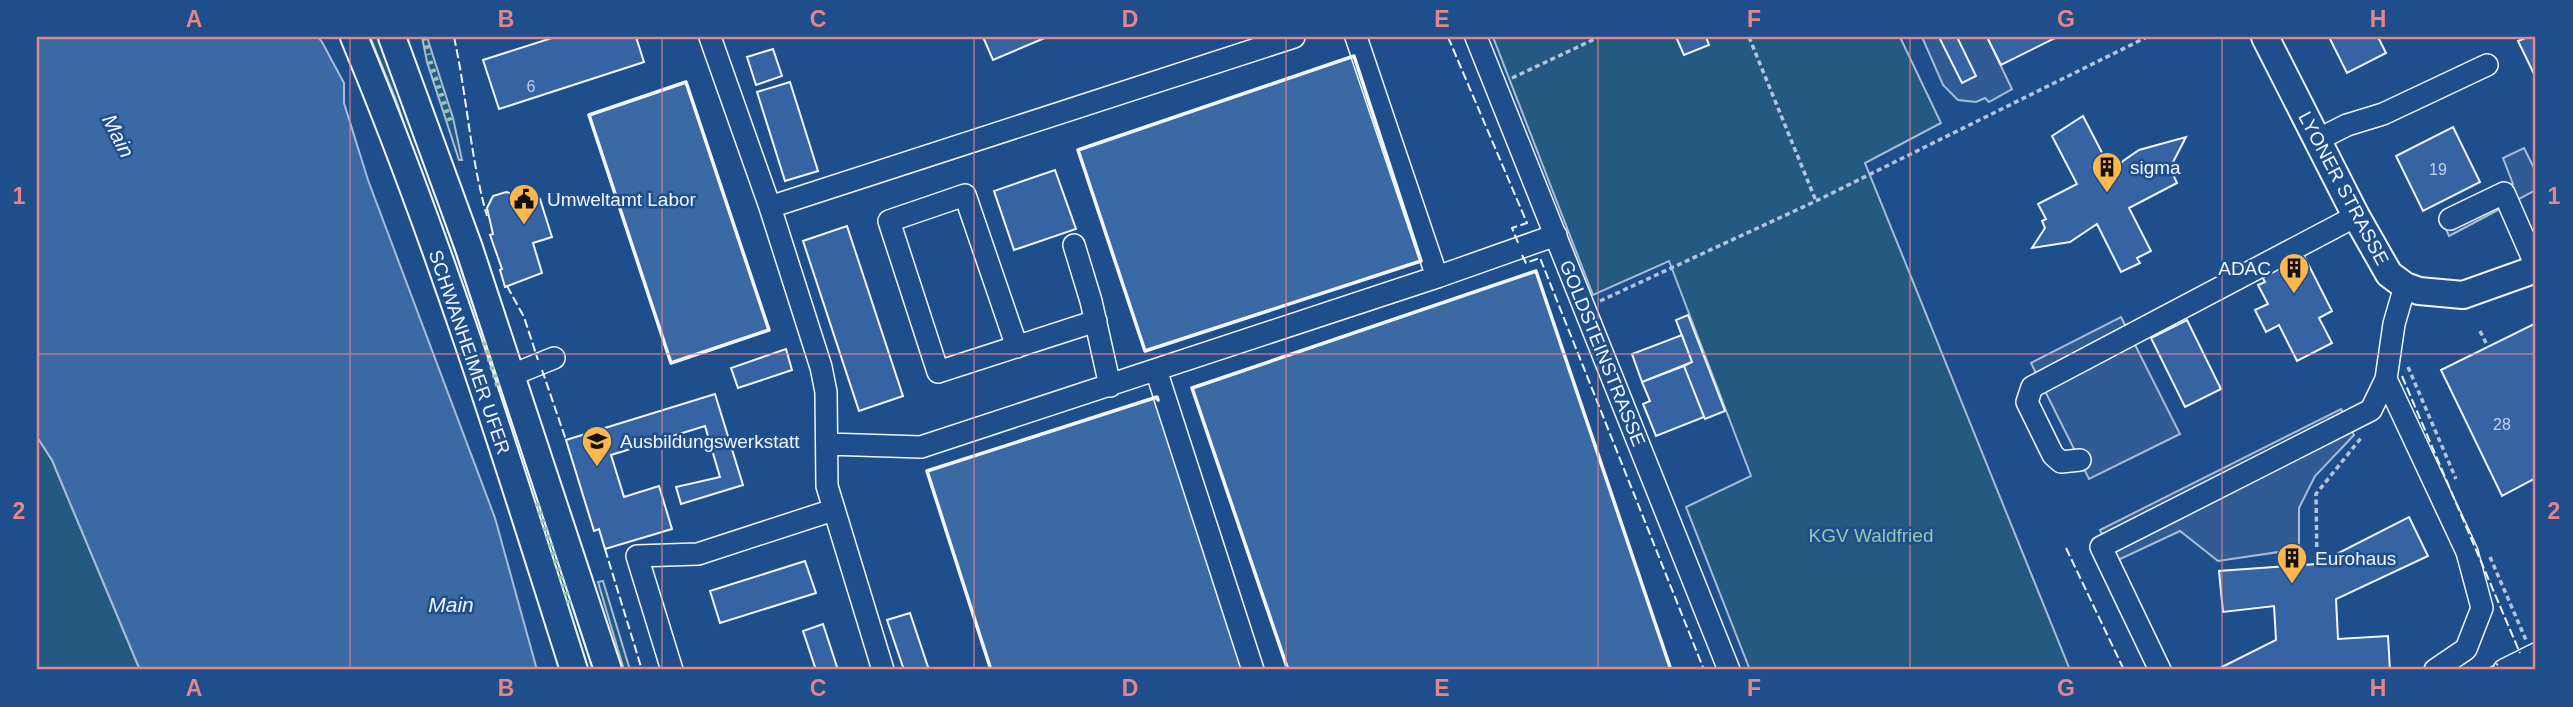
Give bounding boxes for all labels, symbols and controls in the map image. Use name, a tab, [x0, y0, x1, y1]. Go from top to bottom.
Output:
text: A	[186, 6, 202, 32]
text: B	[498, 6, 514, 32]
text: C	[810, 6, 826, 32]
text: D	[1122, 6, 1138, 32]
text: E	[1434, 6, 1450, 32]
text: F	[1747, 6, 1761, 32]
text: G	[2057, 6, 2075, 32]
text: H	[2370, 6, 2386, 32]
house number: 6	[527, 78, 536, 95]
street label: LYONER STRASSE	[2294, 108, 2393, 269]
water label: Main	[98, 110, 139, 161]
building icon: sigma	[2090, 150, 2124, 194]
place label: sigma	[2130, 157, 2181, 178]
house number: 19	[2429, 161, 2447, 178]
public building icon: Umweltamt Labor	[507, 182, 541, 226]
text: 1	[13, 183, 26, 209]
text: 1	[2548, 183, 2561, 209]
place label: Umweltamt Labor	[547, 189, 697, 210]
street label: SCHWANHEIMER UFER	[425, 247, 514, 457]
building icon: ADAC	[2277, 251, 2311, 295]
street label: GOLDSTEINSTRASSE	[1556, 257, 1649, 449]
place label: ADAC	[2218, 258, 2271, 279]
house number: 28	[2493, 416, 2511, 433]
school or university icon: Ausbildungswerkstatt	[580, 424, 614, 468]
place label: Ausbildungswerkstatt	[620, 431, 800, 452]
text: 2	[13, 498, 25, 524]
text: 2	[2548, 498, 2560, 524]
park label: KGV Waldfried	[1809, 525, 1933, 546]
building icon: Eurohaus	[2275, 541, 2309, 585]
place label: Eurohaus	[2315, 548, 2396, 569]
water label: Main	[428, 593, 474, 616]
text: A	[186, 675, 202, 701]
text: B	[498, 675, 514, 701]
text: C	[810, 675, 826, 701]
text: D	[1122, 675, 1138, 701]
text: E	[1434, 675, 1450, 701]
text: F	[1747, 675, 1761, 701]
text: G	[2057, 675, 2075, 701]
text: H	[2370, 675, 2386, 701]

